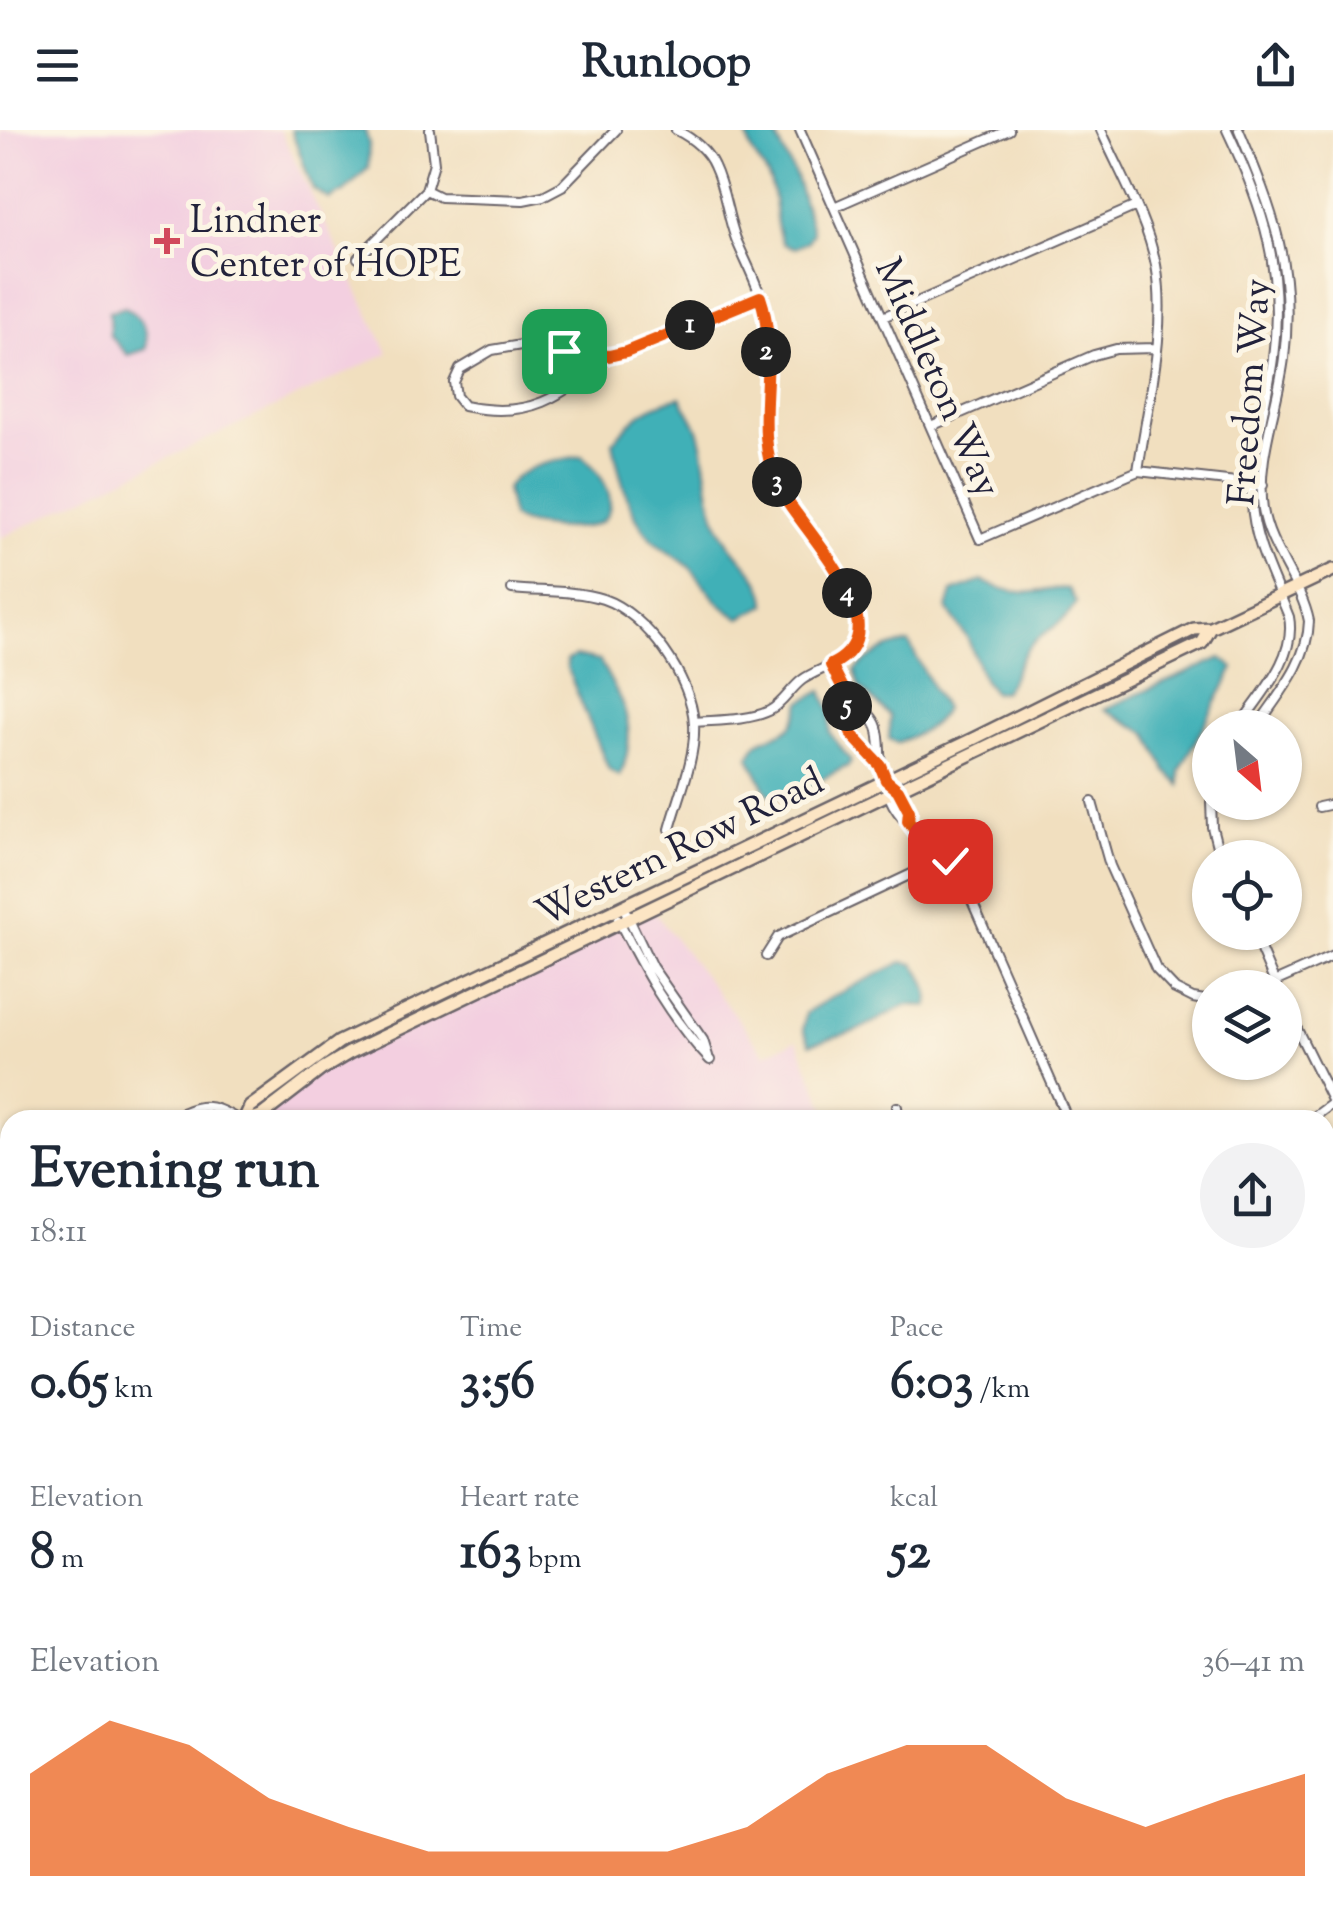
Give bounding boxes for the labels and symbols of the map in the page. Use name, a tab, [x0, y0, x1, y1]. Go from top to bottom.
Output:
place label: Lindner Center of HOPE	[190, 196, 461, 294]
marker: Lindner Center of HOPE	[154, 228, 180, 254]
street label: Middleton Way	[859, 251, 1012, 507]
street label: Freedom Way	[1217, 277, 1287, 508]
pin: 1	[665, 300, 715, 350]
pin	[522, 309, 607, 394]
pin: 2	[741, 327, 791, 377]
pin: 3	[752, 457, 802, 507]
pin: 4	[822, 568, 872, 618]
pin: 5	[822, 681, 872, 731]
north arrow	[1192, 710, 1302, 820]
street label: Western Row Road	[528, 756, 834, 943]
pin	[908, 819, 993, 904]

